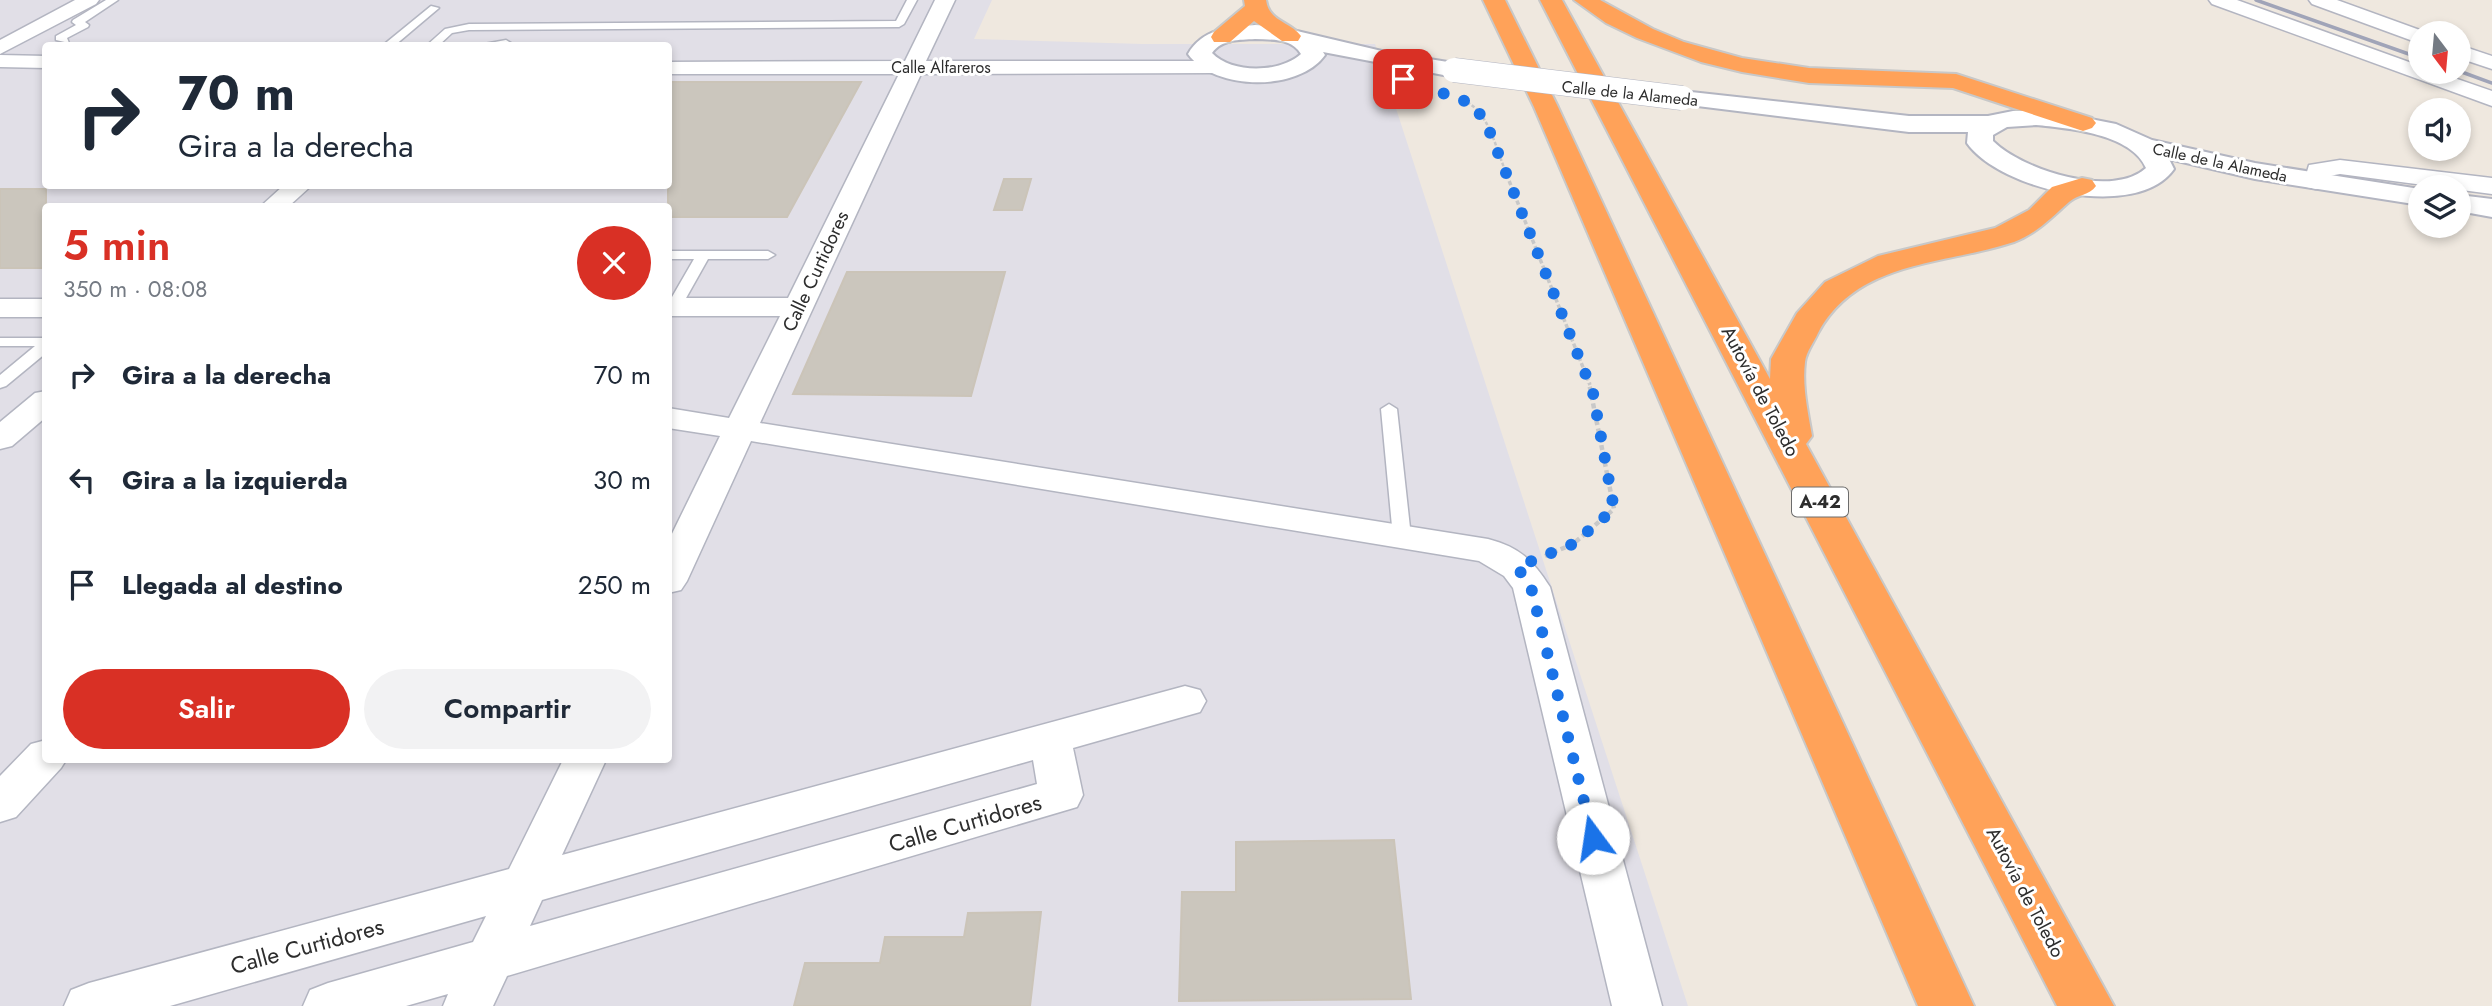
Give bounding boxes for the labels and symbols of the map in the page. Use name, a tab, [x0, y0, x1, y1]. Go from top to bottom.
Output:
north arrow	[2408, 21, 2471, 84]
pin	[1373, 49, 1433, 109]
street label: Calle Alfareros	[891, 56, 991, 79]
street label: Calle de la Alameda	[1561, 75, 1699, 112]
street label: Calle de la Alameda	[2151, 137, 2289, 188]
street label: Calle Curtidores	[776, 206, 855, 336]
street label: Autovía de Toledo	[1715, 321, 1806, 461]
road number: A-42	[1792, 488, 1848, 516]
street label: Calle Curtidores	[885, 785, 1045, 861]
position arrow	[1556, 801, 1630, 875]
street label: Autovía de Toledo	[1980, 822, 2071, 962]
street label: Calle Curtidores	[226, 909, 388, 983]

